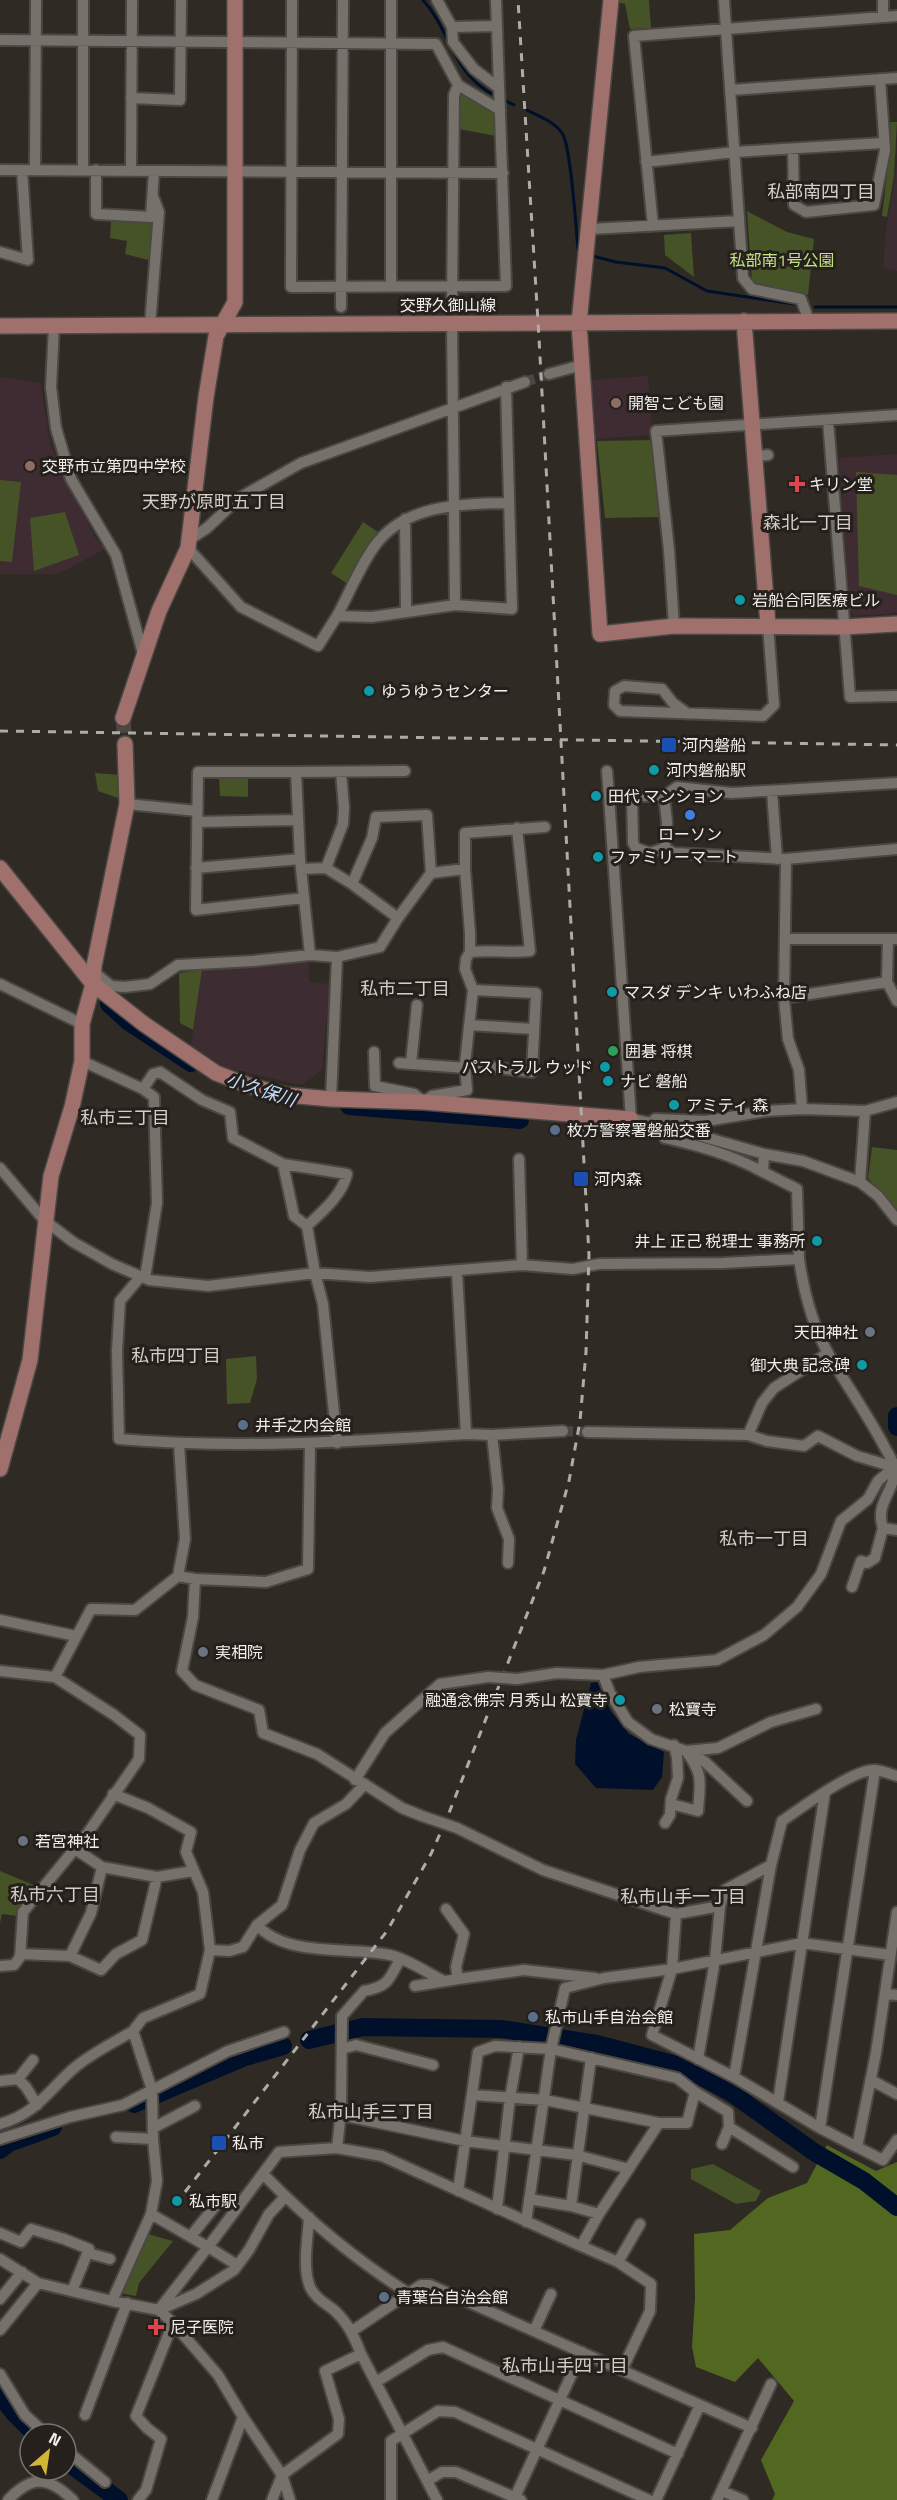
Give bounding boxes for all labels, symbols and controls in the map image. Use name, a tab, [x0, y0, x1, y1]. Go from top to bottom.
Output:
district label: 私部南四丁目	[767, 178, 875, 205]
park label: 私部南1号公園	[730, 248, 834, 272]
street label: 交野久御山線	[400, 293, 496, 317]
place label: 開智こども園	[628, 391, 724, 415]
marker: 開智こども園	[609, 396, 623, 410]
place label: 交野市立第四中学校	[42, 454, 186, 478]
marker: 交野市立第四中学校	[23, 459, 37, 473]
place label: キリン堂	[809, 472, 873, 496]
marker: キリン堂	[790, 477, 804, 491]
district label: 天野が原町五丁目	[142, 488, 286, 515]
district label: 森北一丁目	[763, 509, 853, 536]
place label: 岩船合同医療ビル	[752, 588, 880, 612]
marker: 岩船合同医療ビル	[733, 593, 747, 607]
place label: ゆうゆうセンター	[381, 679, 509, 703]
marker: ゆうゆうセンター	[362, 684, 376, 698]
place label: 河内磐船	[682, 733, 746, 757]
marker: 河内磐船	[660, 736, 678, 754]
place label: 河内磐船駅	[666, 758, 746, 782]
marker: 河内磐船駅	[647, 763, 661, 777]
place label: 田代 マンション	[608, 784, 724, 808]
marker: 田代 マンション	[589, 789, 603, 803]
marker: ローソン	[683, 808, 697, 822]
place label: ローソン	[658, 822, 722, 846]
place label: ファミリーマート	[610, 845, 738, 869]
marker: ファミリーマート	[591, 850, 605, 864]
district label: 私市二丁目	[360, 975, 450, 1002]
place label: マスダ デンキ いわふね店	[624, 980, 807, 1004]
marker: マスダ デンキ いわふね店	[605, 985, 619, 999]
place label: 囲碁 将棋	[625, 1039, 693, 1063]
marker: 囲碁 将棋	[606, 1044, 620, 1058]
place label: パストラル ウッド	[461, 1055, 593, 1079]
marker: パストラル ウッド	[598, 1060, 612, 1074]
water label: 小久保川	[223, 1066, 301, 1114]
place label: ナビ 磐船	[620, 1069, 688, 1093]
marker: ナビ 磐船	[601, 1074, 615, 1088]
place label: アミティ 森	[686, 1093, 768, 1117]
marker: アミティ 森	[667, 1098, 681, 1112]
district label: 私市三丁目	[80, 1104, 170, 1131]
place label: 枚方警察署磐船交番	[567, 1118, 711, 1142]
marker: 枚方警察署磐船交番	[548, 1123, 562, 1137]
place label: 河内森	[594, 1167, 642, 1191]
marker: 河内森	[572, 1170, 590, 1188]
place label: 井上 正己 税理士 事務所	[634, 1229, 805, 1253]
marker: 井上 正己 税理士 事務所	[810, 1234, 824, 1248]
place label: 天田神社	[794, 1320, 858, 1344]
marker: 天田神社	[863, 1325, 877, 1339]
district label: 私市四丁目	[131, 1342, 221, 1369]
place label: 御大典 記念碑	[750, 1353, 850, 1377]
marker: 御大典 記念碑	[855, 1358, 869, 1372]
place label: 井手之内会館	[255, 1413, 351, 1437]
marker: 井手之内会館	[236, 1418, 250, 1432]
district label: 私市一丁目	[719, 1525, 809, 1552]
place label: 実相院	[215, 1640, 263, 1664]
marker: 実相院	[196, 1645, 210, 1659]
place label: 融通念佛宗 月秀山 松寶寺	[425, 1688, 608, 1712]
marker: 融通念佛宗 月秀山 松寶寺	[613, 1693, 627, 1707]
place label: 松寶寺	[669, 1697, 717, 1721]
marker: 松寶寺	[650, 1702, 664, 1716]
place label: 若宮神社	[35, 1829, 99, 1853]
marker: 若宮神社	[16, 1834, 30, 1848]
district label: 私市六丁目	[10, 1881, 100, 1908]
district label: 私市山手一丁目	[620, 1883, 746, 1910]
place label: 私市山手自治会館	[545, 2005, 673, 2029]
marker: 私市山手自治会館	[526, 2010, 540, 2024]
district label: 私市山手三丁目	[308, 2098, 434, 2125]
place label: 私市	[232, 2131, 264, 2155]
marker: 私市	[210, 2134, 228, 2152]
place label: 私市駅	[189, 2189, 237, 2213]
marker: 私市駅	[170, 2194, 184, 2208]
place label: 青葉台自治会館	[396, 2285, 508, 2309]
marker: 青葉台自治会館	[377, 2290, 391, 2304]
place label: 尼子医院	[170, 2315, 234, 2339]
marker: 尼子医院	[147, 2318, 165, 2336]
district label: 私市山手四丁目	[502, 2352, 628, 2379]
north arrow	[18, 2422, 78, 2482]
text: N	[45, 2426, 66, 2452]

